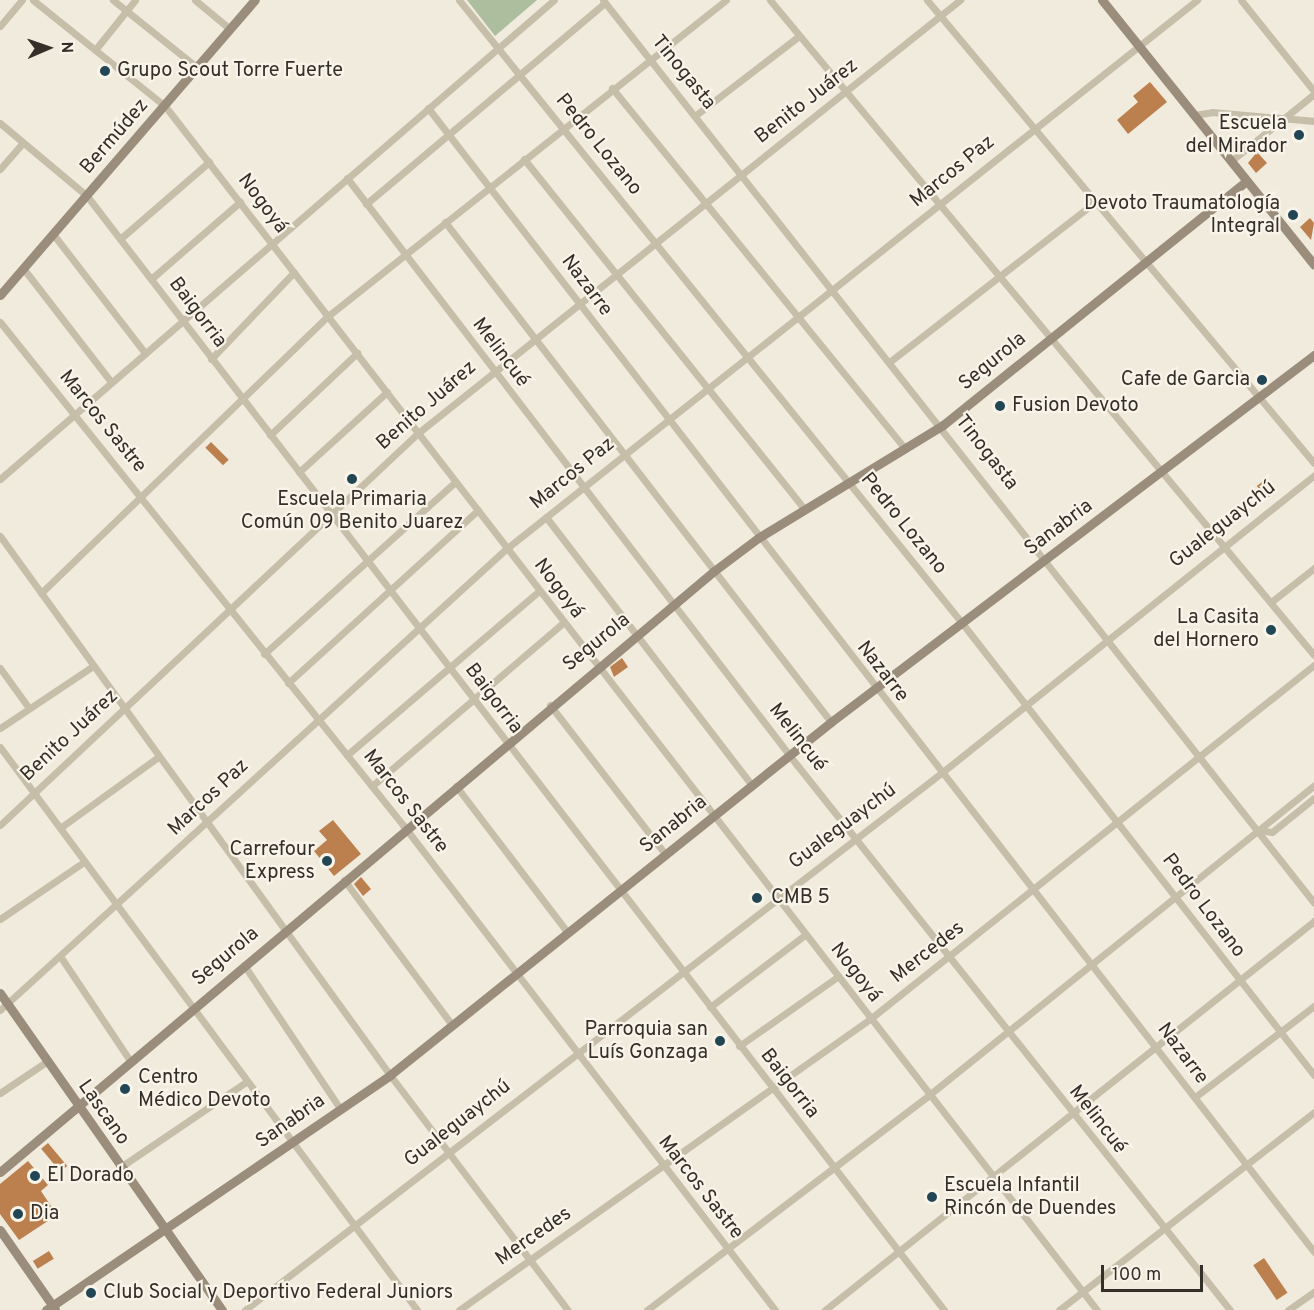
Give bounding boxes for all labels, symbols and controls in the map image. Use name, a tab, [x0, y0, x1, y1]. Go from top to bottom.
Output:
north arrow	[18, 18, 78, 78]
street label: Tinogasta	[646, 31, 720, 115]
text: N	[56, 41, 76, 53]
street label: Benito Juárez	[751, 54, 863, 150]
place label: Grupo Scout Torre Fuerte	[117, 59, 344, 83]
marker: Grupo Scout Torre Fuerte	[98, 64, 112, 78]
street label: Pedro Lozano	[550, 89, 646, 201]
street label: Bermúdez	[76, 94, 154, 180]
place label: Escuela del Mirador	[1186, 112, 1287, 159]
marker: Escuela del Mirador	[1292, 128, 1306, 142]
street label: Marcos Paz	[906, 131, 1000, 213]
street label: Nogoyá	[232, 169, 292, 239]
place label: Devoto Traumatología Integral	[1083, 192, 1280, 239]
marker: Devoto Traumatología Integral	[1284, 206, 1302, 224]
street label: Nazarre	[555, 251, 617, 321]
street label: Baigorria	[163, 273, 231, 353]
street label: Melincué	[466, 314, 534, 392]
street label: Segurola	[955, 328, 1031, 396]
street label: Benito Juárez	[372, 356, 482, 456]
street label: Marcos Sastre	[53, 366, 151, 478]
place label: Cafe de Garcia	[1121, 368, 1250, 392]
marker: Cafe de Garcia	[1255, 373, 1269, 387]
place label: Fusion Devoto	[1012, 394, 1139, 418]
marker: Fusion Devoto	[993, 399, 1007, 413]
street label: Tinogasta	[949, 411, 1023, 495]
street label: Marcos Paz	[526, 433, 620, 515]
street label: Pedro Lozano	[855, 468, 951, 580]
marker: Escuela Primaria Común 09 Benito Juarez	[345, 472, 359, 486]
street label: Gualeguaychú	[1165, 476, 1281, 574]
place label: Escuela Primaria Común 09 Benito Juarez	[241, 488, 463, 535]
street label: Sanabria	[1020, 495, 1098, 561]
street label: Nogoyá	[528, 554, 588, 624]
place label: La Casita del Hornero	[1153, 606, 1259, 653]
street label: Segurola	[559, 609, 635, 677]
marker: La Casita del Hornero	[1264, 623, 1278, 637]
street label: Nazarre	[851, 637, 913, 707]
street label: Baigorria	[459, 659, 527, 739]
street label: Benito Juárez	[16, 685, 124, 787]
street label: Melincué	[763, 699, 831, 777]
street label: Marcos Sastre	[357, 745, 453, 859]
street label: Marcos Paz	[164, 755, 254, 841]
street label: Gualeguaychú	[785, 779, 901, 875]
street label: Sanabria	[636, 791, 712, 859]
place label: Carrefour Express	[229, 838, 315, 885]
street label: Pedro Lozano	[1156, 849, 1250, 963]
marker: Carrefour Express	[320, 854, 334, 868]
place label: CMB 5	[771, 886, 830, 910]
marker: CMB 5	[748, 889, 766, 907]
street label: Mercedes	[886, 917, 970, 989]
street label: Segurola	[188, 922, 264, 992]
street label: Nogoyá	[824, 938, 886, 1008]
place label: Parroquia san Luís Gonzaga	[585, 1018, 708, 1065]
street label: Nazarre	[1151, 1019, 1213, 1089]
marker: Parroquia san Luís Gonzaga	[713, 1034, 727, 1048]
street label: Baigorria	[754, 1044, 824, 1124]
place label: Centro Médico Devoto	[138, 1066, 271, 1113]
street label: Gualeguaychú	[400, 1075, 516, 1173]
street label: Lascano	[72, 1076, 134, 1150]
marker: Centro Médico Devoto	[116, 1080, 134, 1098]
street label: Melincué	[1063, 1081, 1131, 1159]
street label: Sanabria	[252, 1089, 330, 1155]
street label: Marcos Sastre	[652, 1131, 748, 1245]
place label: El Dorado	[47, 1164, 134, 1188]
marker: El Dorado	[28, 1169, 42, 1183]
place label: Escuela Infantil Rincón de Duendes	[944, 1174, 1116, 1221]
marker: Escuela Infantil Rincón de Duendes	[925, 1190, 939, 1204]
place label: Dia	[30, 1202, 59, 1226]
street label: Mercedes	[492, 1202, 576, 1272]
marker: Dia	[11, 1207, 25, 1221]
scale bar	[1104, 1253, 1206, 1291]
text: 100 m	[1112, 1264, 1161, 1287]
place label: Club Social y Deportivo Federal Juniors	[103, 1281, 453, 1305]
marker: Club Social y Deportivo Federal Juniors	[84, 1286, 98, 1300]

